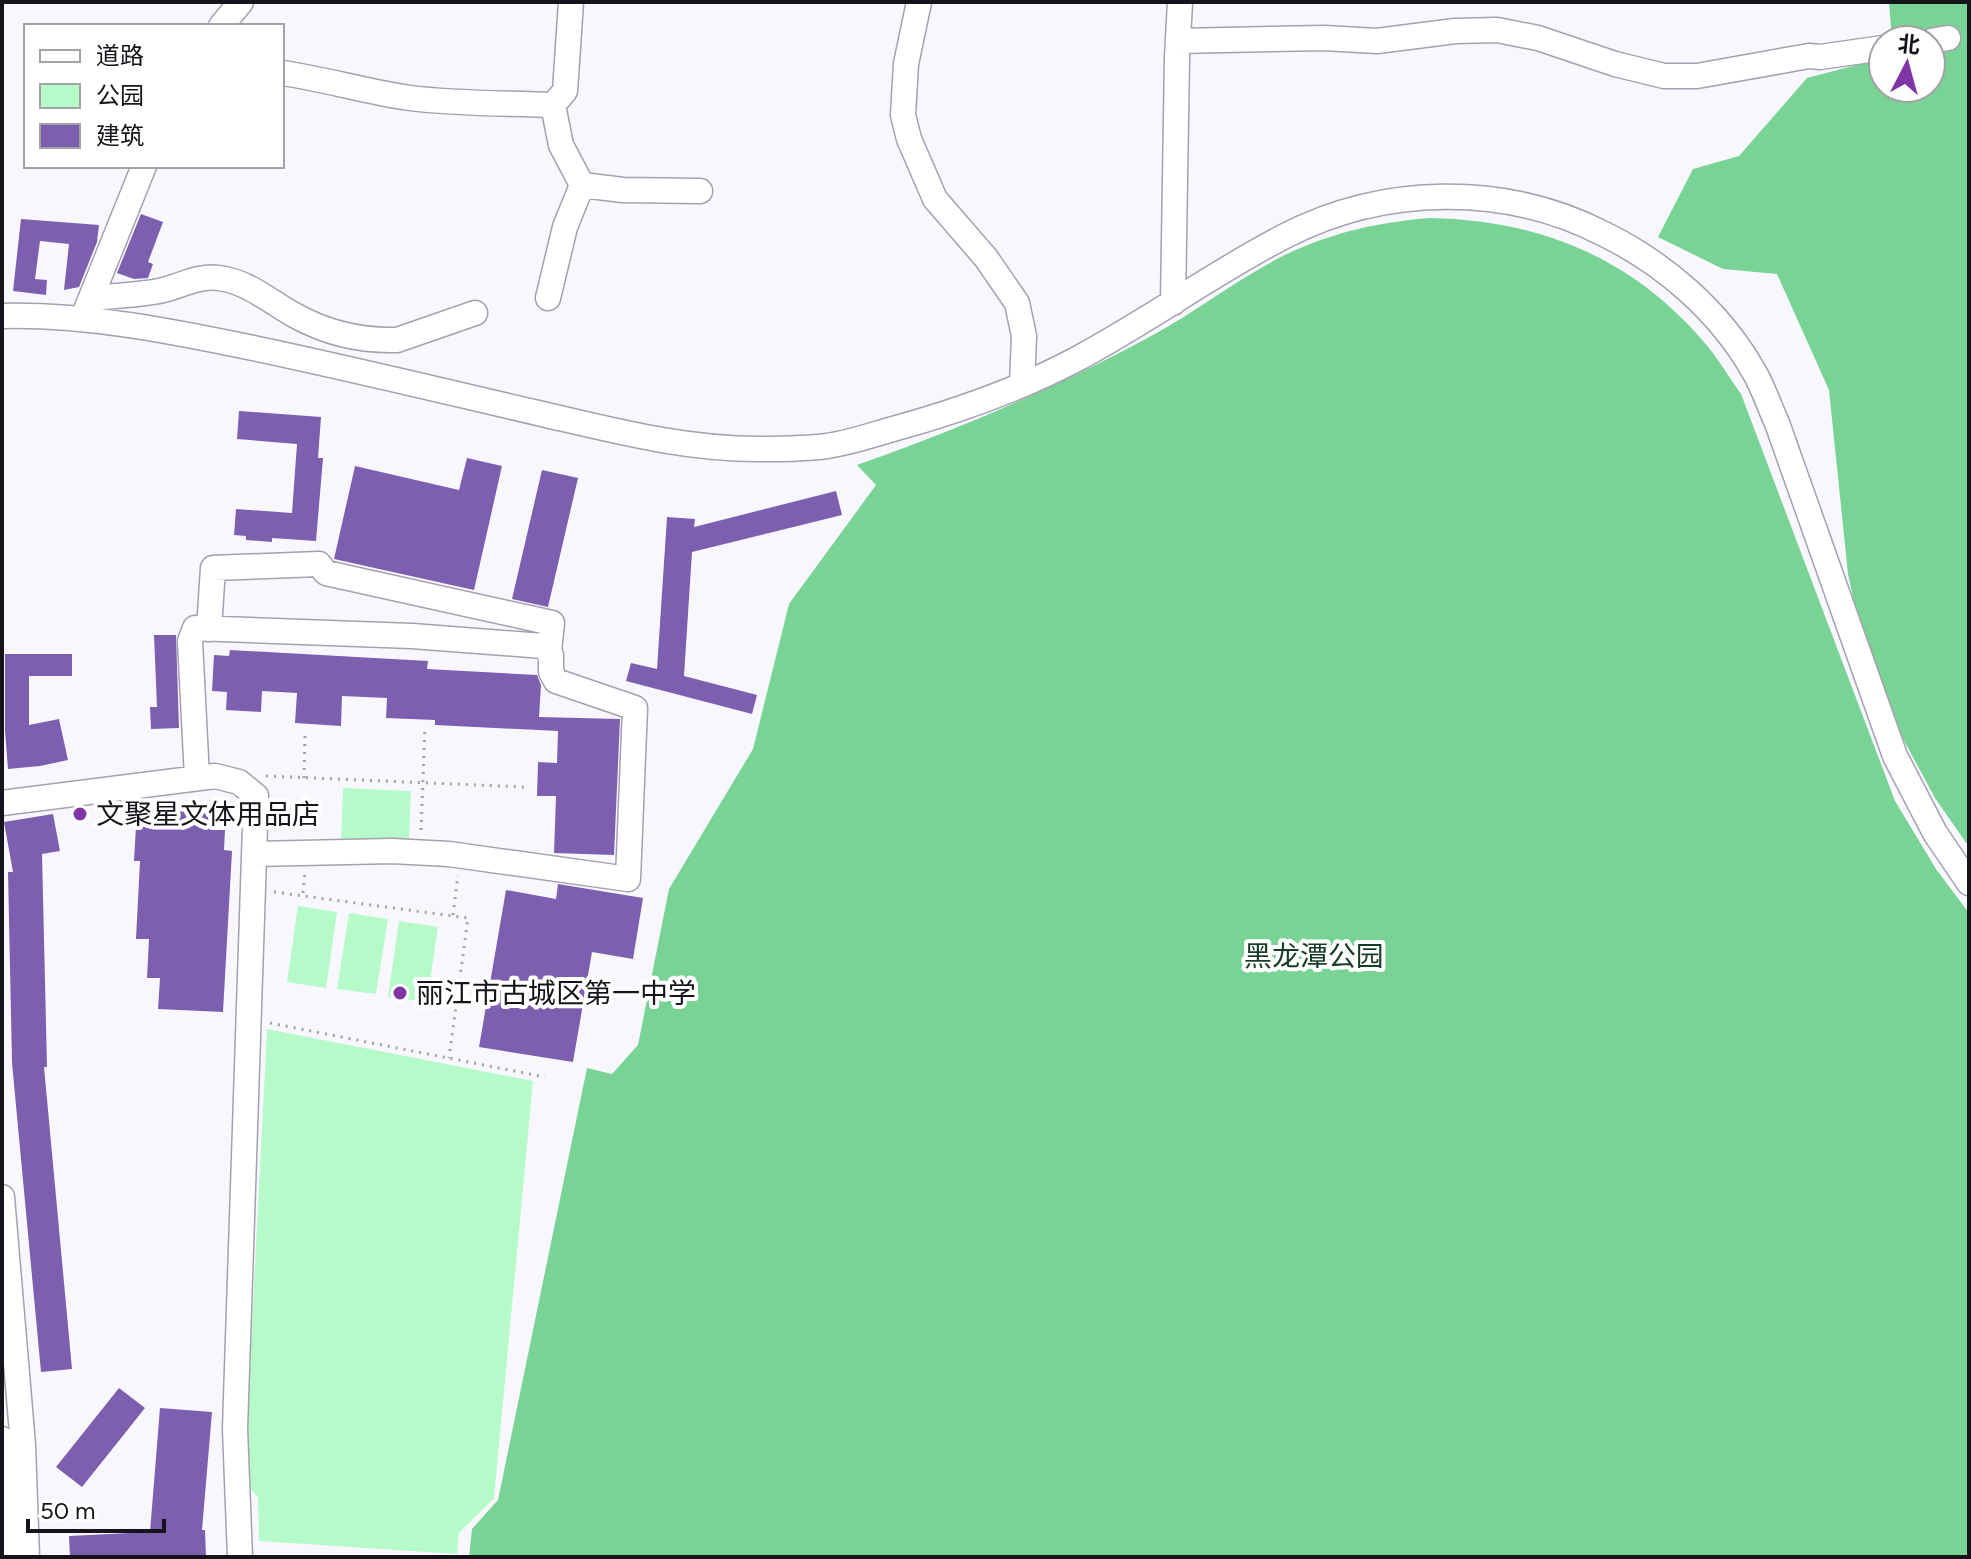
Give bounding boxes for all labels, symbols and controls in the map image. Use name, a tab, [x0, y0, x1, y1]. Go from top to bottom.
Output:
legend	[24, 24, 284, 168]
north arrow	[1867, 24, 1947, 104]
text: 北	[1897, 30, 1921, 59]
text: 道路	[96, 41, 144, 70]
text: 公园	[96, 81, 144, 110]
text: 建筑	[96, 121, 144, 150]
place label: 文聚星文体用品店	[96, 797, 320, 831]
marker: 文聚星文体用品店	[71, 805, 89, 823]
park label: 黑龙潭公园	[1244, 939, 1384, 973]
place label: 丽江市古城区第一中学	[416, 976, 696, 1010]
marker: 丽江市古城区第一中学	[391, 984, 409, 1002]
scale bar	[28, 1483, 164, 1533]
text: 50 m	[40, 1496, 96, 1525]

